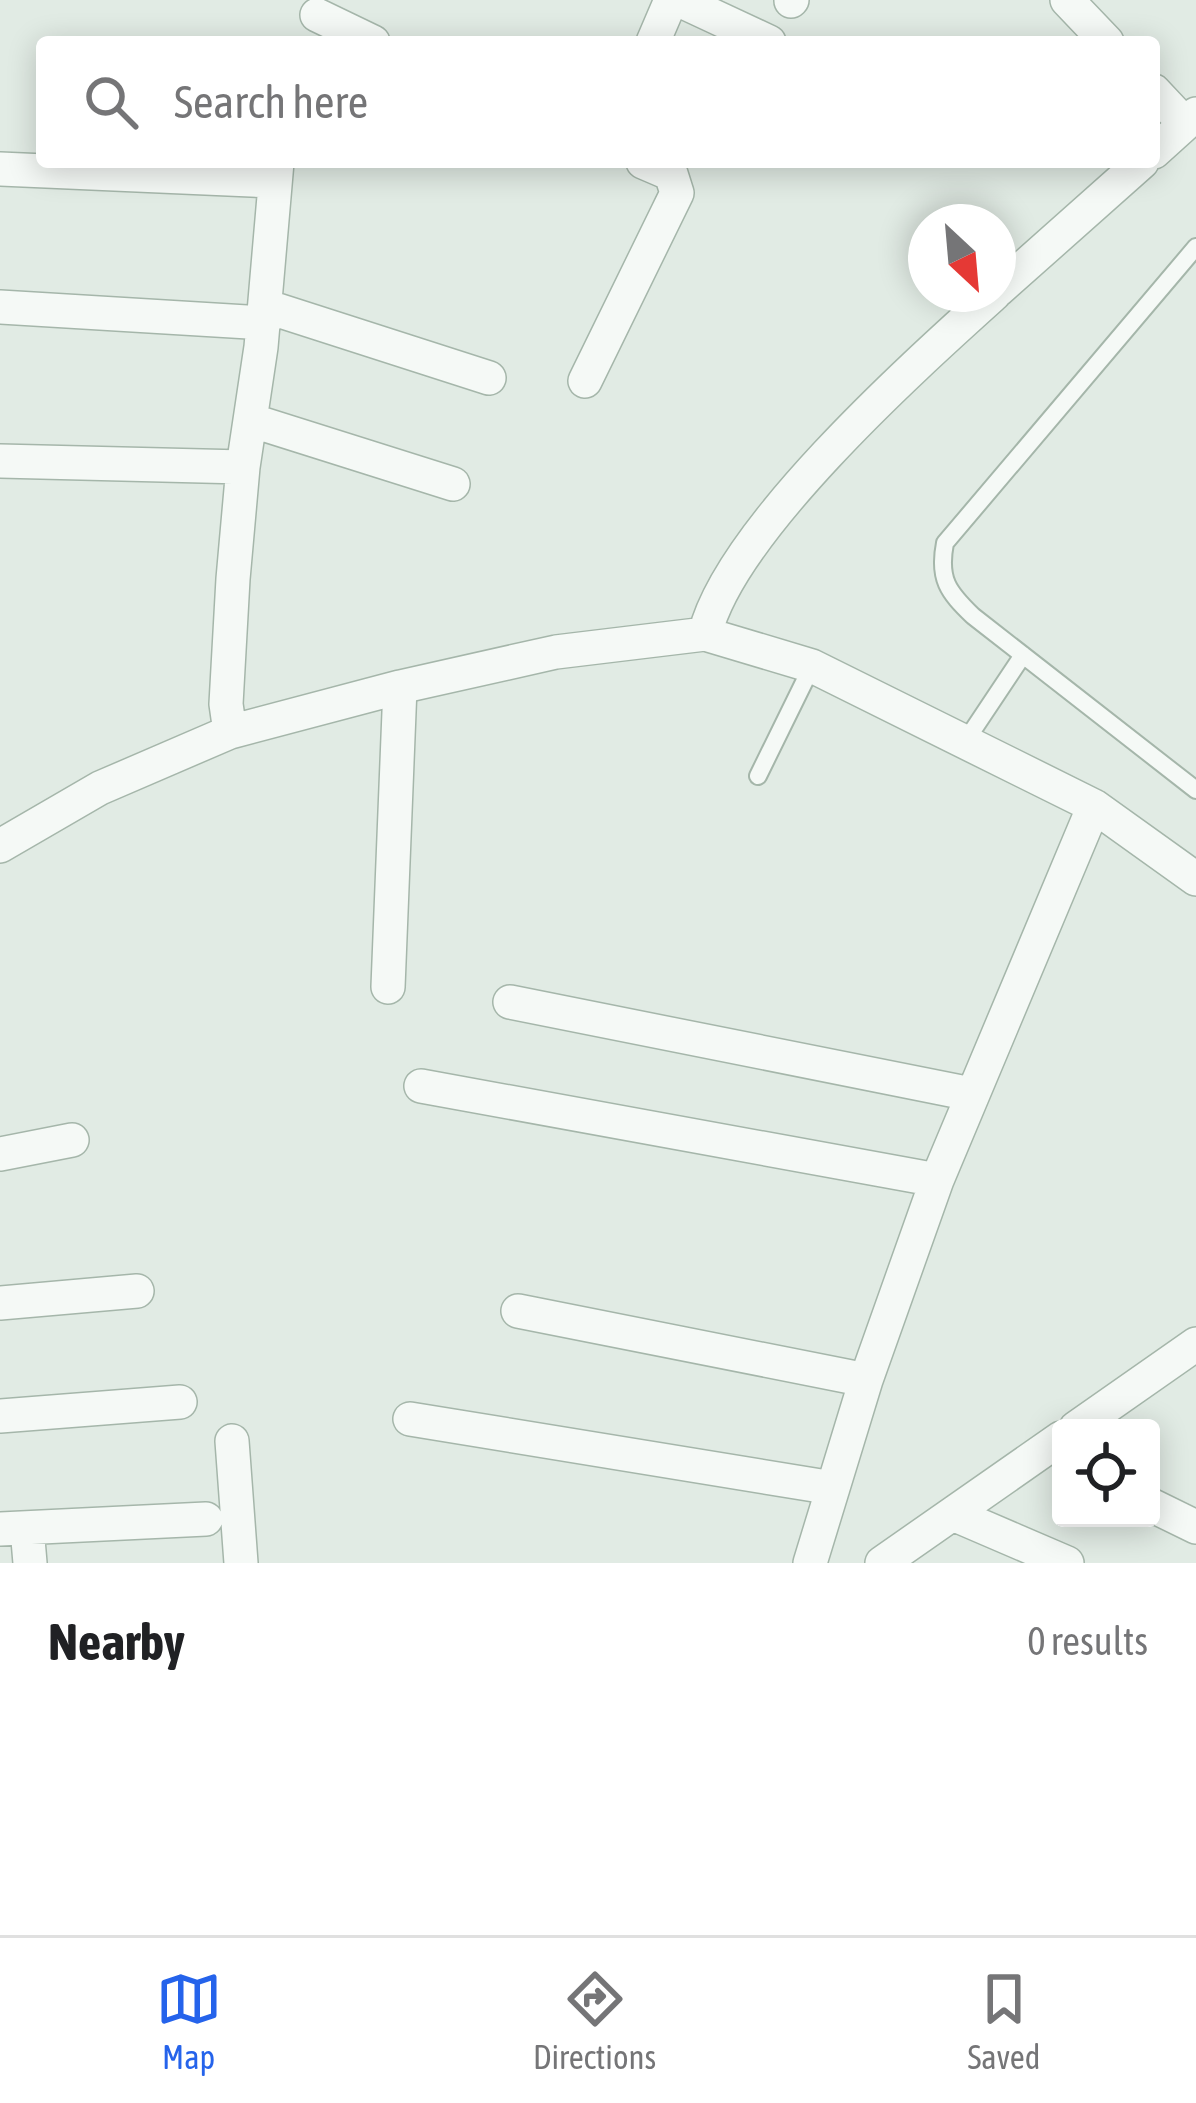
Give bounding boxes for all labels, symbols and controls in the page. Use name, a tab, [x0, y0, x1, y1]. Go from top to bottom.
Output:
search box	[36, 36, 1160, 168]
icon: search	[78, 69, 144, 135]
text: Search here	[174, 76, 368, 128]
north arrow	[908, 204, 1016, 312]
map controls	[1052, 1419, 1160, 1527]
button: locate	[1052, 1419, 1160, 1527]
text: Nearby	[48, 1612, 185, 1671]
text: 0 results	[1027, 1619, 1148, 1663]
tab: Map	[156, 1966, 222, 2076]
tab: Directions	[533, 1966, 656, 2076]
tab: Saved	[967, 1966, 1040, 2076]

